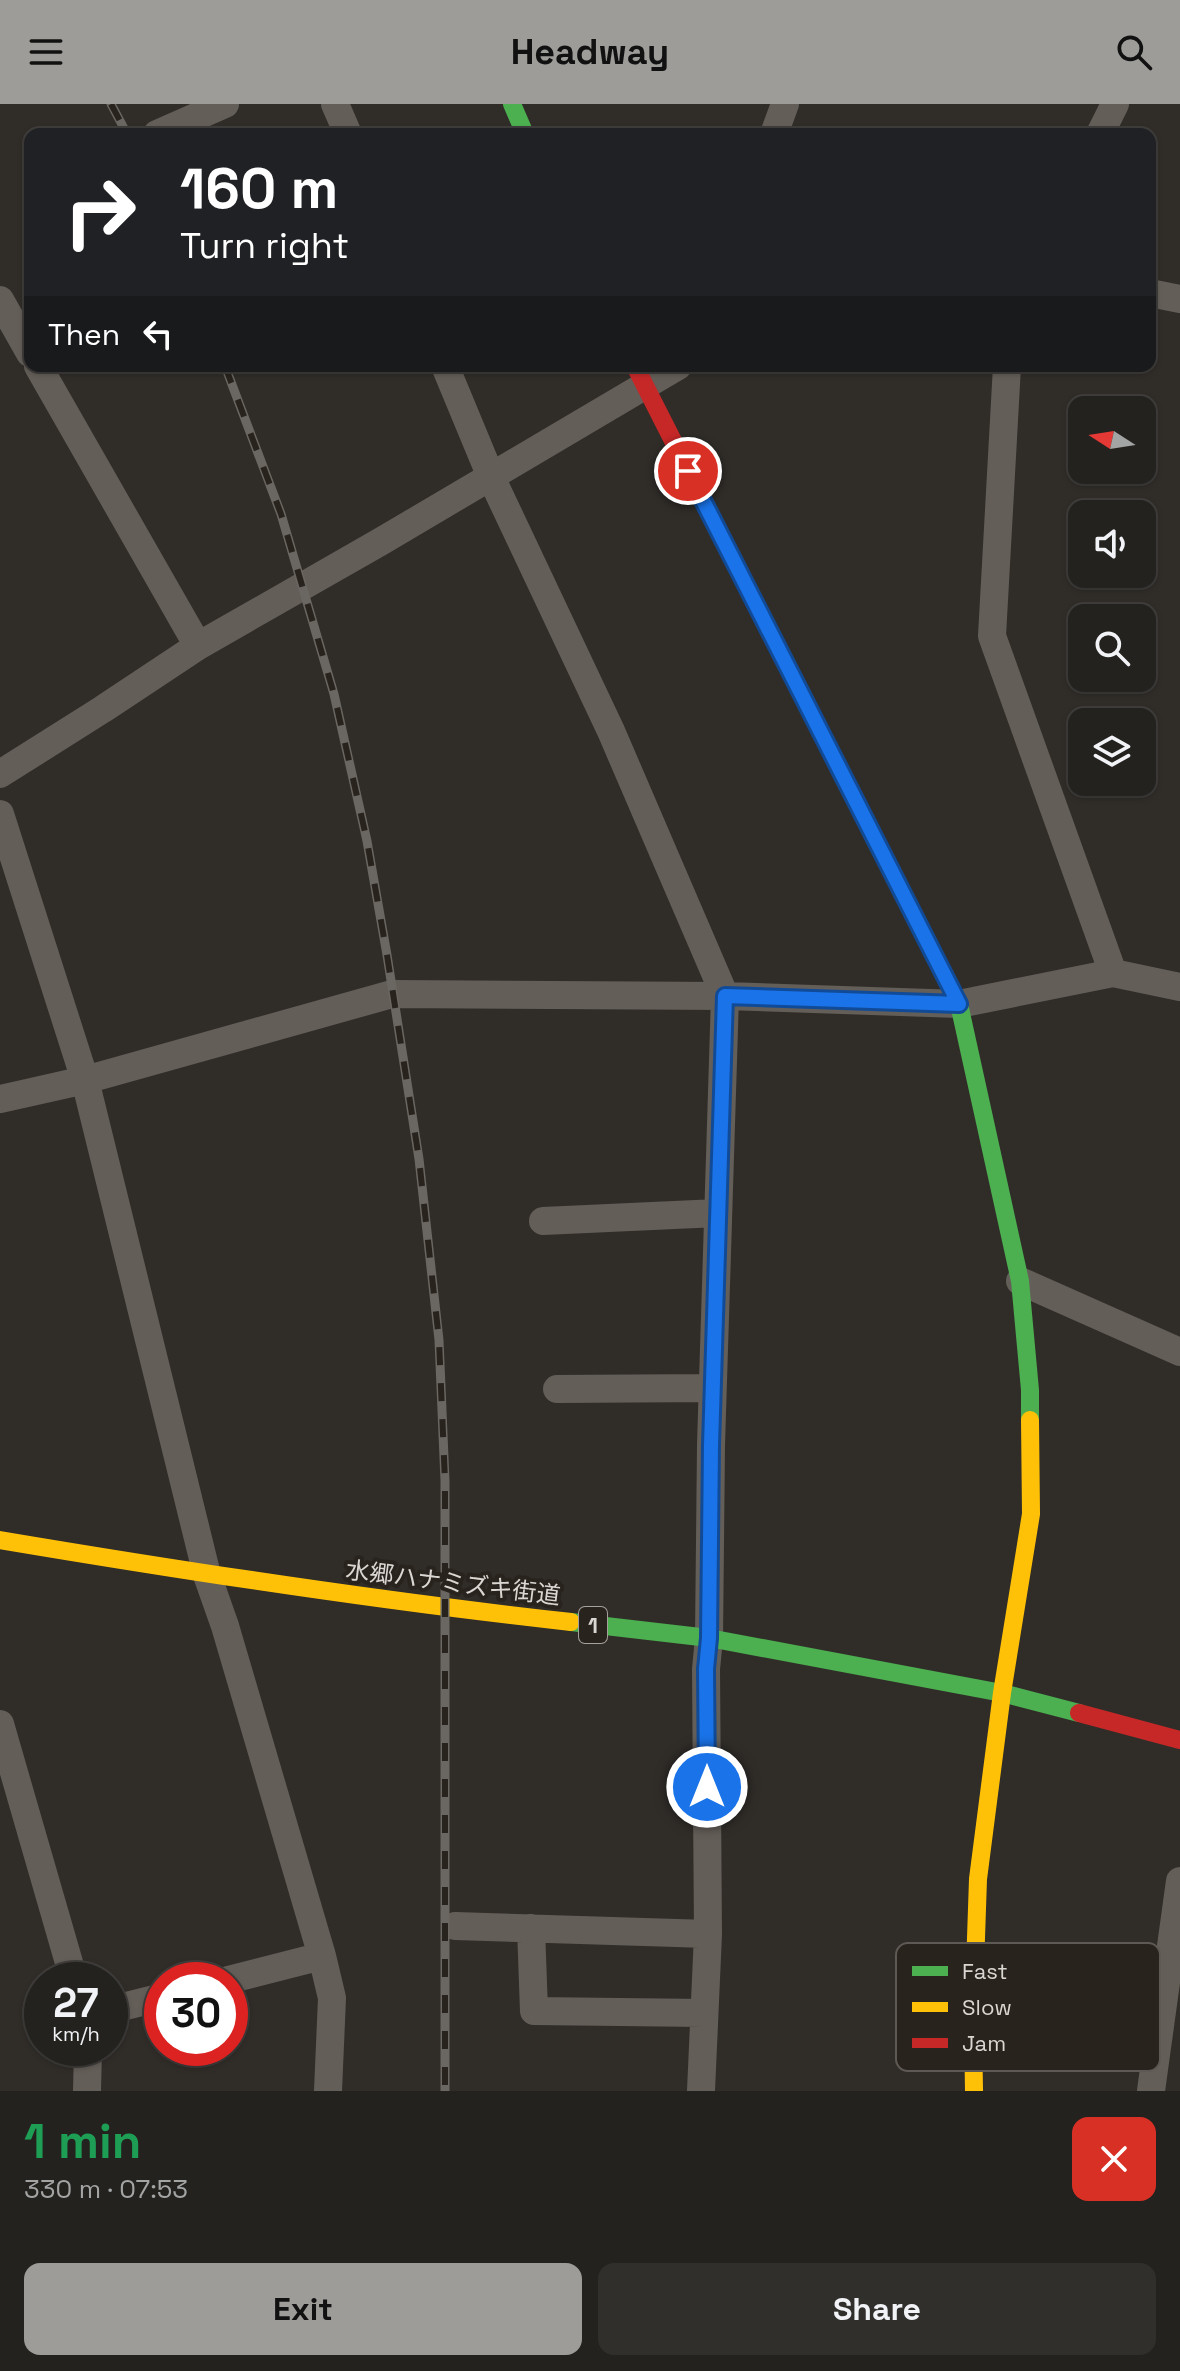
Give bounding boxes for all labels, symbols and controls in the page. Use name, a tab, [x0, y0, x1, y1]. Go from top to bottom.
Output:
text: Headway	[511, 29, 669, 75]
icon: menu	[24, 30, 68, 74]
icon: search	[1112, 30, 1156, 74]
text: 160 m	[180, 153, 338, 224]
icon: right	[48, 160, 152, 264]
text: Turn right	[180, 223, 349, 269]
icon: left	[136, 312, 180, 356]
text: Then	[48, 315, 120, 354]
north arrow	[1068, 396, 1156, 484]
map controls	[1068, 396, 1156, 796]
pin	[654, 437, 722, 505]
icon: arrive	[666, 449, 710, 493]
button: sound	[1068, 500, 1156, 588]
button: search	[1068, 604, 1156, 692]
button: layers	[1068, 708, 1156, 796]
street label: 水郷ハナミズキ街道	[344, 1554, 562, 1611]
road number: 1	[579, 1607, 607, 1643]
position arrow	[665, 1745, 749, 1829]
legend	[896, 1943, 1160, 2071]
text: Fast	[962, 1957, 1008, 1985]
speed limit sign: 30	[144, 1962, 248, 2066]
text: 27	[53, 1978, 99, 2029]
text: Slow	[962, 1993, 1012, 2021]
text: km/h	[52, 2021, 100, 2047]
text: Jam	[962, 2029, 1006, 2057]
text: 1 min	[24, 2111, 141, 2172]
button: close	[1072, 2117, 1156, 2201]
text: 330 m · 07:53	[24, 2172, 188, 2206]
button: Exit	[24, 2263, 582, 2355]
button: Share	[598, 2263, 1156, 2355]

